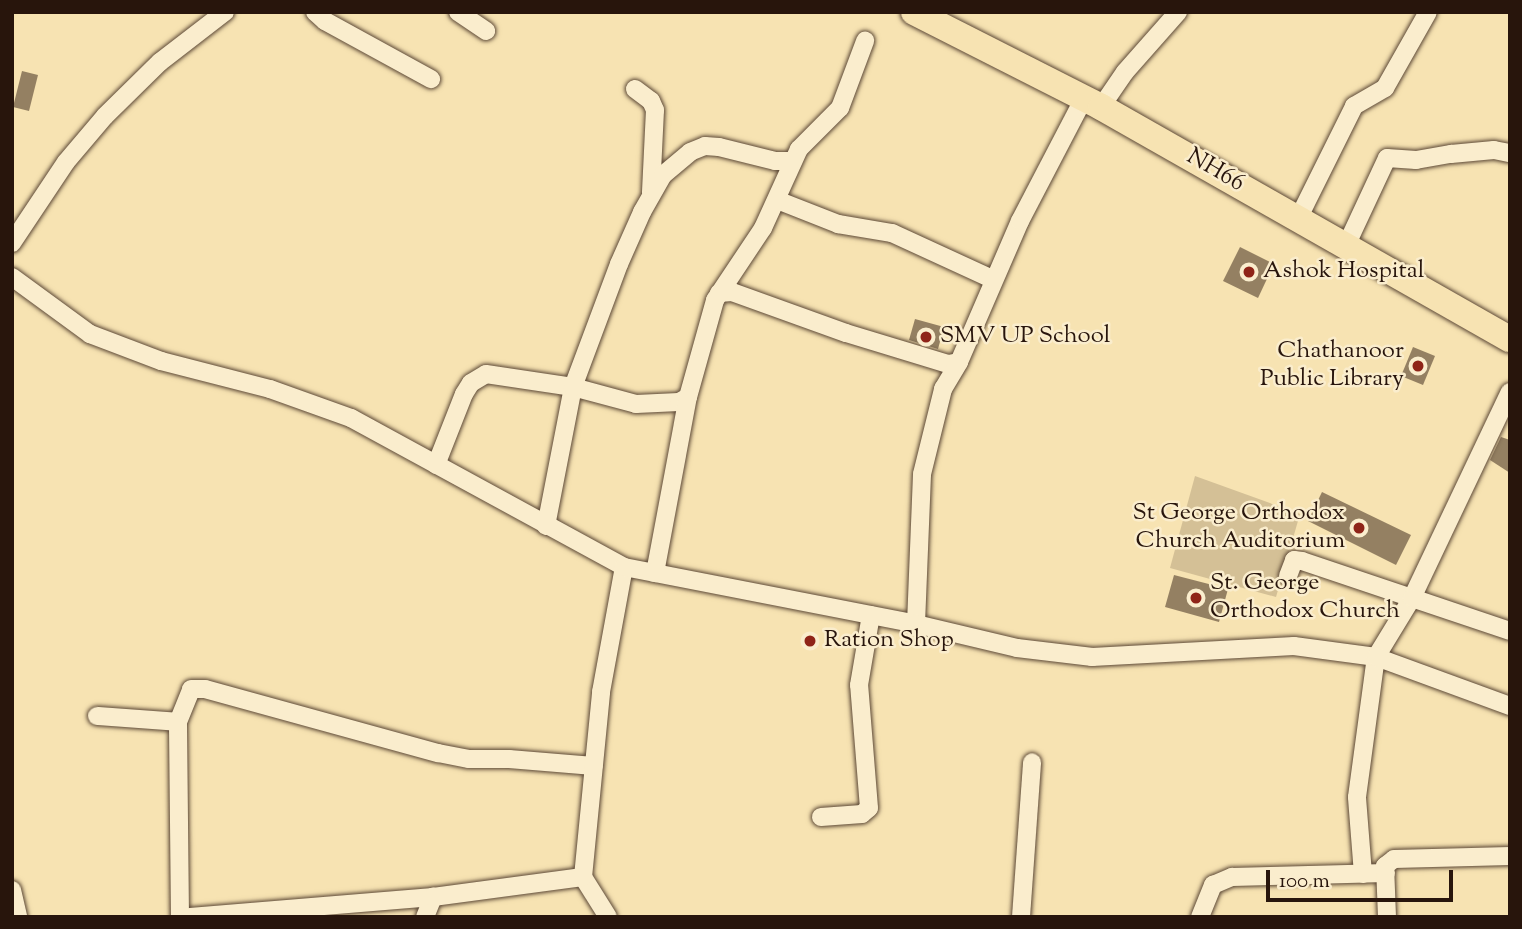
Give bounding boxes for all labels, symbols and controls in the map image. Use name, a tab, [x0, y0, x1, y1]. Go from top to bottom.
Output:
street label: NH66	[1181, 143, 1249, 199]
place label: Ashok Hospital	[1263, 258, 1424, 286]
marker: Ashok Hospital	[1241, 264, 1257, 280]
place label: SMV UP School	[940, 323, 1110, 351]
marker: SMV UP School	[918, 329, 934, 345]
place label: Chathanoor Public Library	[1260, 338, 1404, 394]
marker: Chathanoor Public Library	[1410, 358, 1426, 374]
place label: St George Orthodox Church Auditorium	[1133, 500, 1345, 556]
marker: St George Orthodox Church Auditorium	[1351, 520, 1367, 536]
place label: St. George Orthodox Church	[1210, 570, 1400, 626]
marker: St. George Orthodox Church	[1188, 590, 1204, 606]
place label: Ration Shop	[824, 627, 954, 655]
marker: Ration Shop	[802, 633, 818, 649]
scale bar	[1270, 856, 1457, 900]
text: 100 m	[1279, 867, 1330, 897]

